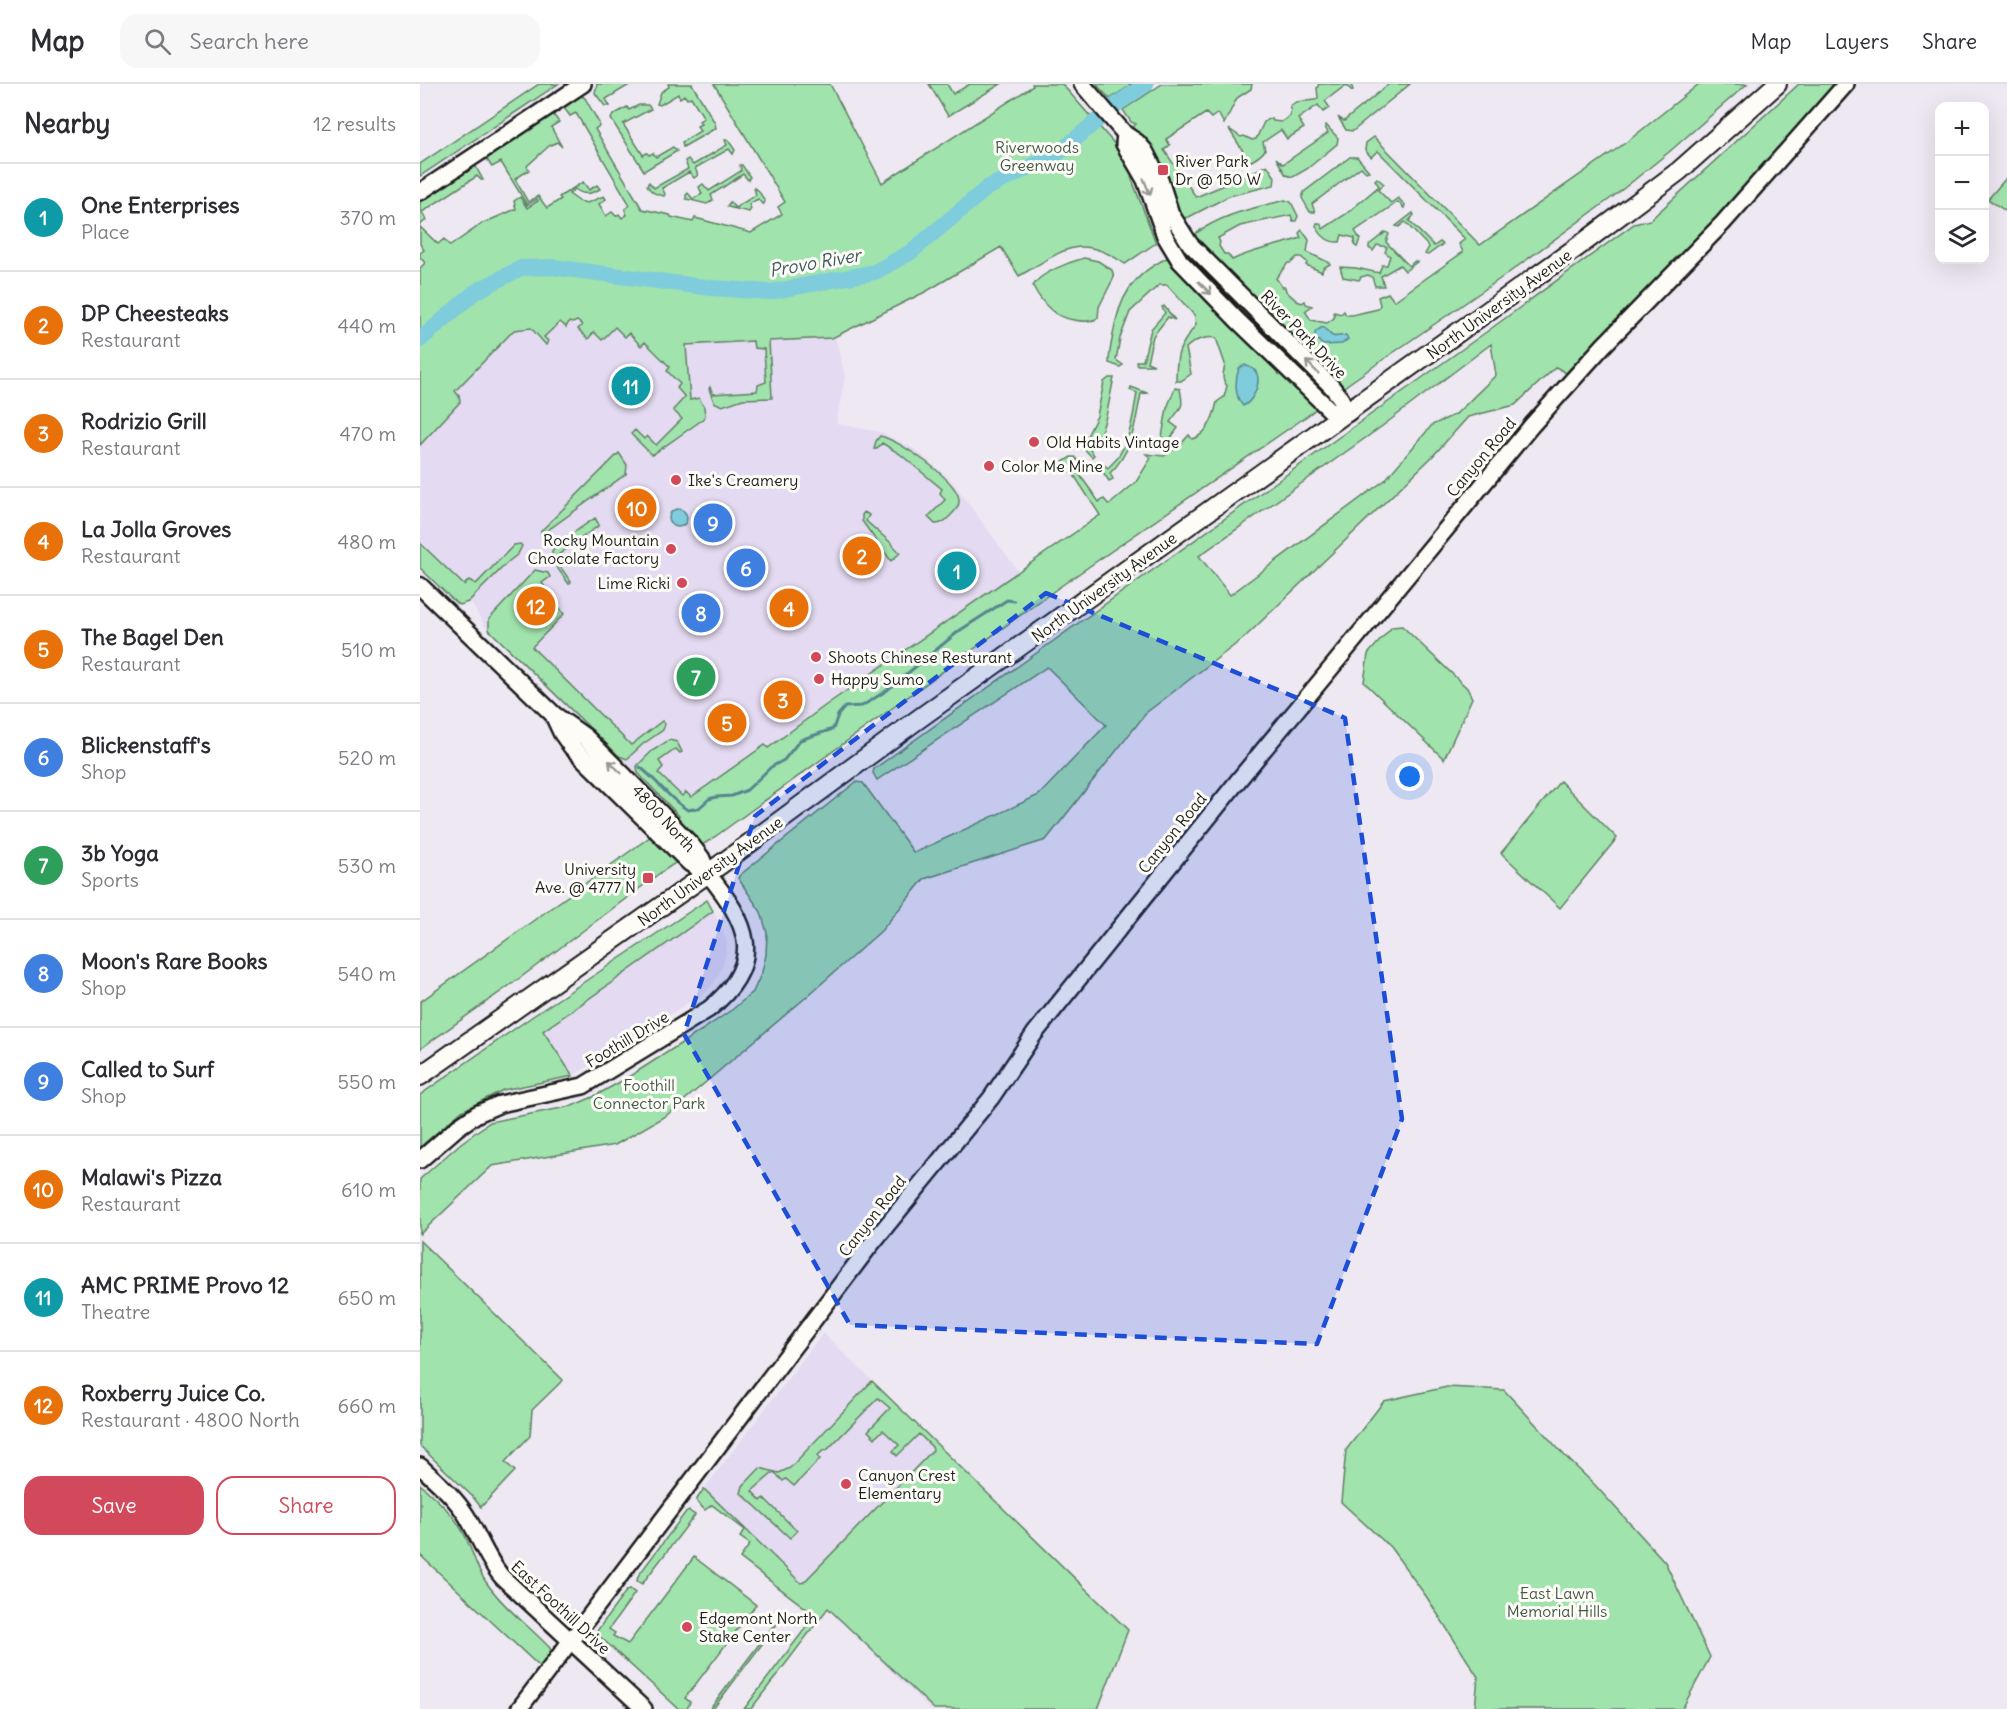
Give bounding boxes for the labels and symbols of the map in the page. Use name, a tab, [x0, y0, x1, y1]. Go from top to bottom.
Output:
park label: Riverwoods Greenway	[995, 137, 1079, 175]
place label: River Park Dr @ 150 W	[1175, 151, 1261, 189]
marker: River Park Dr @ 150 W	[1156, 163, 1170, 177]
one-way arrow	[1142, 177, 1153, 196]
water label: Provo River	[767, 243, 865, 282]
street label: North University Avenue	[1423, 245, 1575, 363]
one-way arrow	[1198, 281, 1213, 296]
street label: River Park Drive	[1257, 286, 1351, 382]
one-way arrow	[1305, 360, 1320, 375]
pin: 11	[612, 364, 650, 408]
street label: Canyon Road	[1442, 413, 1520, 501]
place label: Old Habits Vintage	[1046, 432, 1179, 452]
marker: Old Habits Vintage	[1027, 435, 1041, 449]
place label: Color Me Mine	[1001, 456, 1103, 476]
marker: Color Me Mine	[982, 459, 996, 473]
place label: Ike's Creamery	[688, 470, 798, 490]
marker: Ike's Creamery	[669, 473, 683, 487]
pin: 10	[618, 486, 656, 530]
pin: 9	[694, 500, 732, 546]
street label: North University Avenue	[1028, 528, 1180, 646]
place label: Rocky Mountain Chocolate Factory	[527, 530, 659, 568]
pin: 2	[842, 534, 882, 578]
marker: Rocky Mountain Chocolate Factory	[664, 542, 678, 556]
pin: 6	[726, 546, 766, 590]
pin: 1	[938, 548, 976, 594]
place label: Lime Ricki	[598, 573, 670, 593]
marker: Lime Ricki	[675, 576, 689, 590]
pin: 12	[516, 584, 556, 628]
pin: 4	[770, 586, 808, 630]
pin: 8	[682, 590, 720, 636]
place label: Shoots Chinese Resturant	[828, 647, 1013, 667]
marker: Shoots Chinese Resturant	[809, 650, 823, 664]
pin: 7	[676, 654, 716, 700]
place label: Happy Sumo	[831, 669, 924, 689]
marker: Happy Sumo	[812, 672, 826, 686]
pin: 3	[764, 678, 802, 722]
pin: 5	[708, 700, 746, 746]
one-way arrow	[608, 759, 623, 774]
your location	[1395, 762, 1424, 791]
street label: 4800 North	[628, 780, 700, 856]
street label: Canyon Road	[1134, 789, 1210, 877]
street label: North University Avenue	[634, 812, 786, 930]
place label: University Ave. @ 4777 N	[535, 859, 636, 897]
marker: University Ave. @ 4777 N	[641, 871, 655, 885]
street label: Foothill Drive	[582, 1006, 672, 1072]
park label: Foothill Connector Park	[593, 1075, 705, 1113]
street label: Canyon Road	[834, 1171, 910, 1261]
place label: Canyon Crest Elementary	[858, 1465, 956, 1503]
marker: Canyon Crest Elementary	[839, 1477, 853, 1491]
street label: East Foothill Drive	[507, 1556, 615, 1658]
park label: East Lawn Memorial Hills	[1507, 1583, 1607, 1621]
place label: Edgemont North Stake Center	[699, 1608, 818, 1646]
marker: Edgemont North Stake Center	[680, 1620, 694, 1634]

